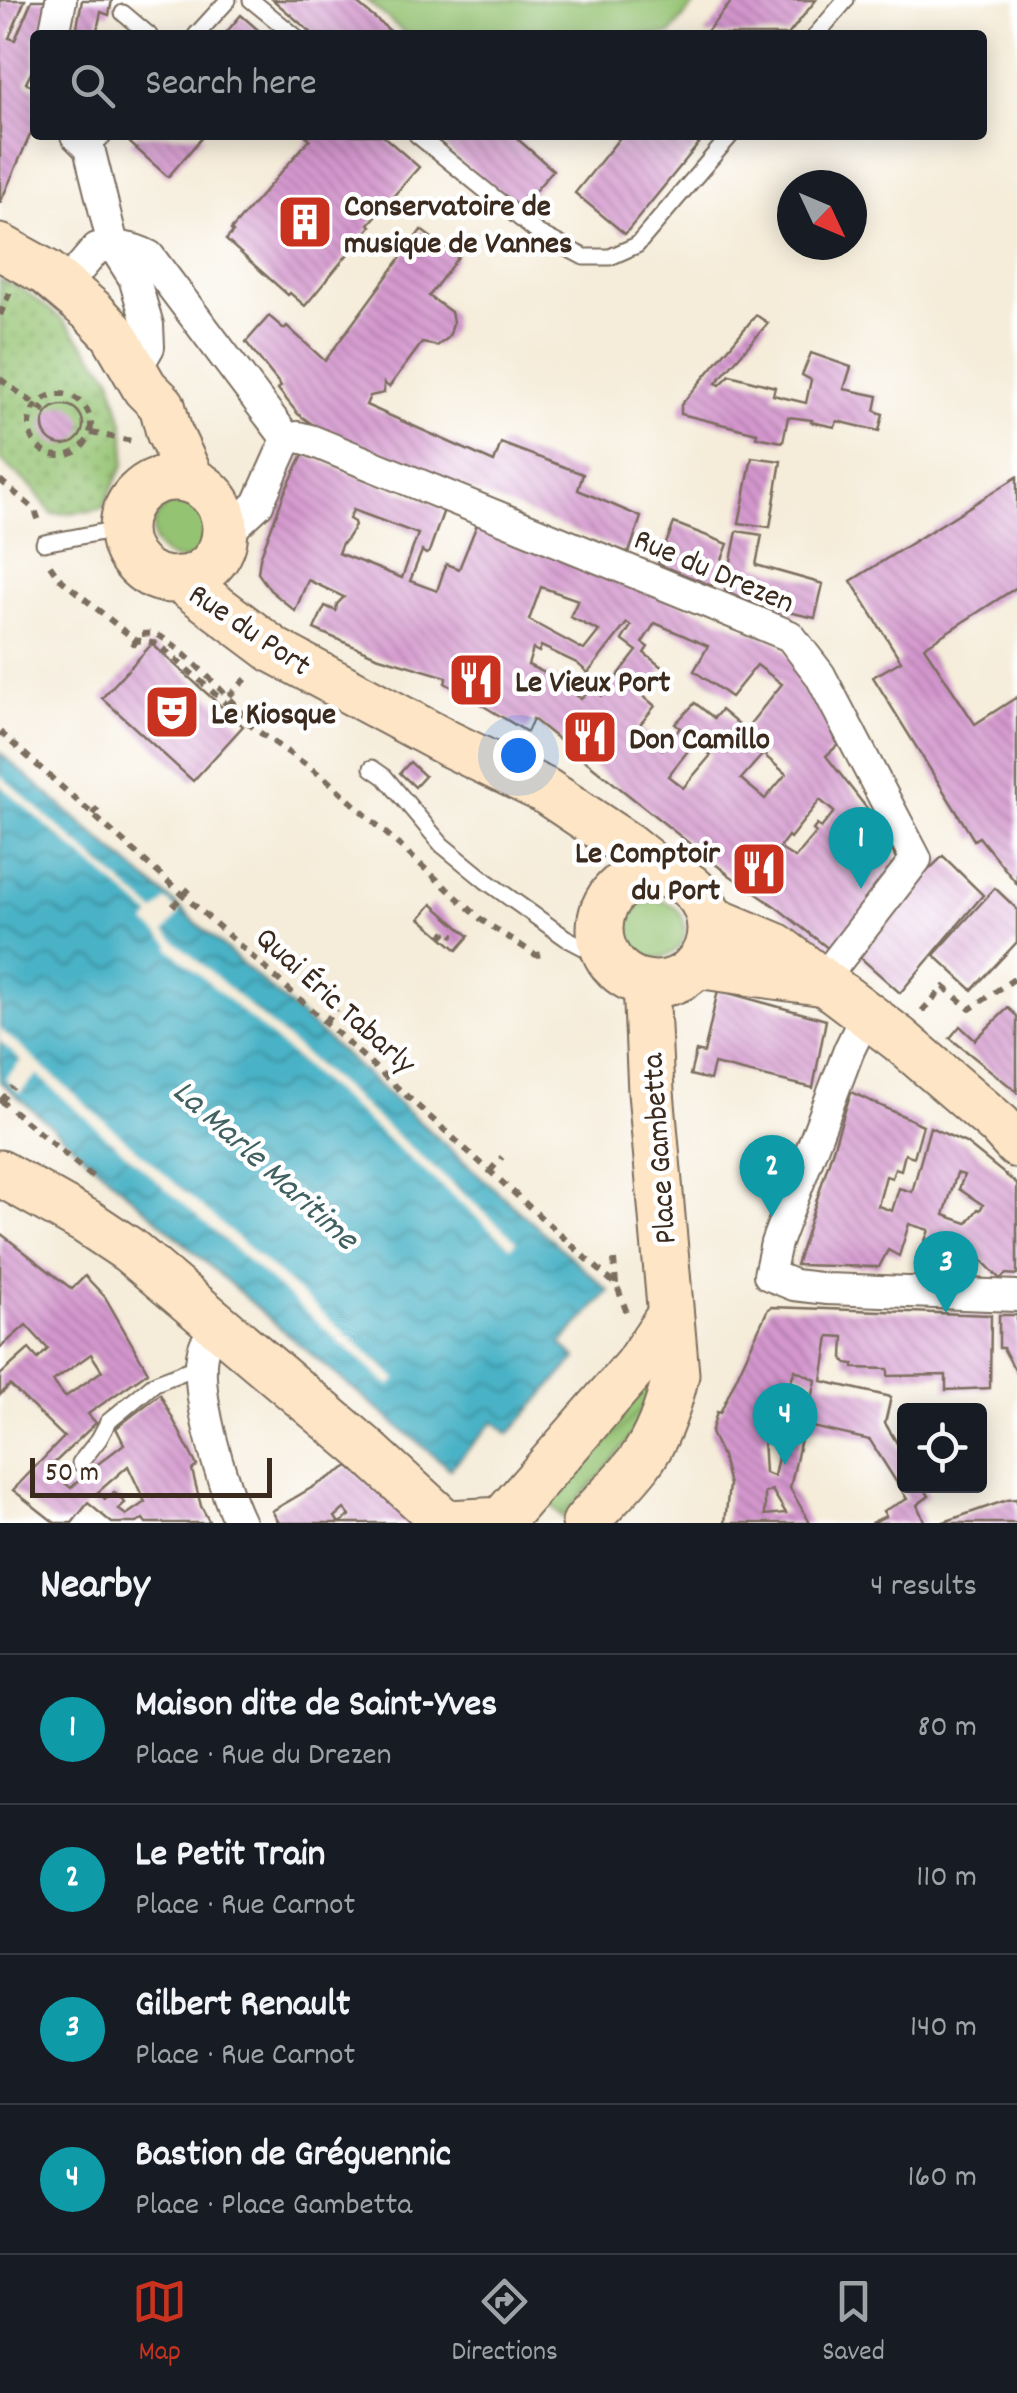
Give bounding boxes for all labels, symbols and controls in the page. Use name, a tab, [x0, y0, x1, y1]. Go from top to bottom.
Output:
search box	[30, 30, 987, 140]
icon: search	[65, 58, 120, 113]
text: Search here	[145, 58, 317, 113]
north arrow	[777, 170, 867, 260]
place label: Conservatoire de musique de Vannes	[344, 186, 572, 269]
building icon: Conservatoire de musique de Vannes	[275, 192, 335, 252]
street label: Rue du Drezen	[626, 519, 800, 628]
street label: Rue du Port	[178, 574, 319, 690]
restaurant icon: Le Vieux Port	[446, 650, 506, 710]
place label: Le Vieux Port	[515, 662, 670, 708]
theatre icon: Le Kiosque	[142, 682, 202, 742]
place label: Le Kiosque	[211, 694, 336, 740]
restaurant icon: Don Camillo	[560, 707, 620, 767]
place label: Don Camillo	[629, 719, 770, 765]
your location	[493, 730, 544, 781]
pin: 1	[828, 806, 894, 889]
place label: Le Comptoir du Port	[575, 833, 721, 916]
restaurant icon: Le Comptoir du Port	[729, 839, 789, 899]
street label: Quai Éric Tabarly	[243, 918, 425, 1088]
street label: Place Gambetta	[632, 1051, 692, 1246]
water label: La Marle Maritime	[159, 1069, 369, 1265]
pin: 2	[740, 1134, 804, 1217]
pin: 3	[914, 1230, 978, 1313]
pin: 4	[752, 1382, 818, 1465]
map controls	[897, 1403, 987, 1493]
button: locate	[897, 1403, 987, 1493]
scale bar	[30, 1453, 272, 1498]
text: 50 m	[45, 1455, 99, 1495]
text: Nearby	[40, 1558, 150, 1618]
text: 4 results	[870, 1565, 977, 1611]
text: Maison dite de Saint-Yves	[135, 1679, 497, 1734]
text: 1	[69, 1706, 76, 1752]
text: 80 m	[917, 1706, 977, 1752]
text: Place · Rue du Drezen	[135, 1734, 391, 1780]
text: Le Petit Train	[135, 1829, 325, 1884]
text: 2	[66, 1856, 79, 1902]
text: 110 m	[916, 1856, 977, 1902]
text: Place · Rue Carnot	[135, 1884, 355, 1930]
text: Gilbert Renault	[135, 1979, 350, 2034]
text: 3	[65, 2006, 80, 2052]
text: 140 m	[910, 2006, 977, 2052]
text: Place · Rue Carnot	[135, 2034, 355, 2080]
text: Bastion de Gréguennic	[135, 2129, 451, 2184]
text: 4	[66, 2156, 79, 2202]
text: 160 m	[908, 2156, 977, 2202]
text: Place · Place Gambetta	[135, 2184, 412, 2230]
tab: Map	[132, 2274, 187, 2374]
tab: Directions	[452, 2274, 558, 2374]
tab: Saved	[822, 2274, 885, 2374]

